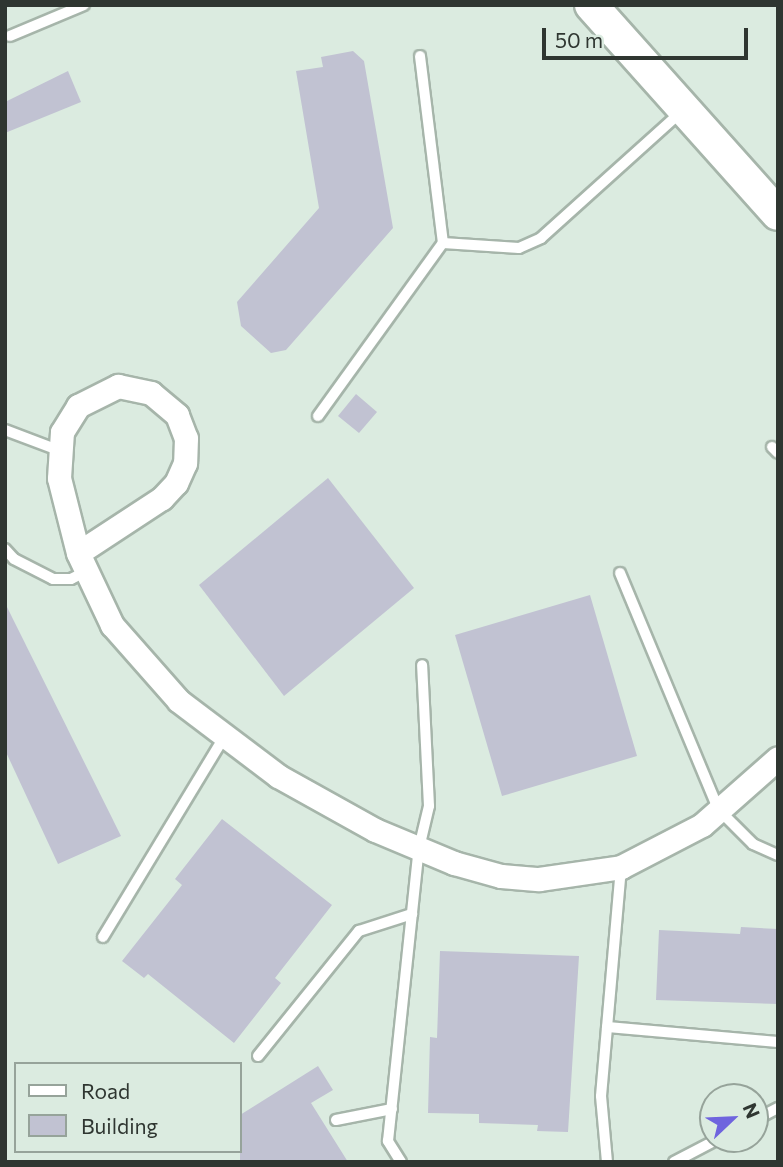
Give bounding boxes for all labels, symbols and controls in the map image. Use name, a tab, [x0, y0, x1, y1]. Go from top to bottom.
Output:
scale bar	[545, 14, 752, 58]
text: 50 m	[555, 27, 603, 52]
legend	[14, 1062, 242, 1153]
text: Road	[81, 1078, 130, 1103]
north arrow	[699, 1083, 769, 1153]
text: N	[739, 1099, 765, 1121]
text: Building	[81, 1113, 158, 1138]

